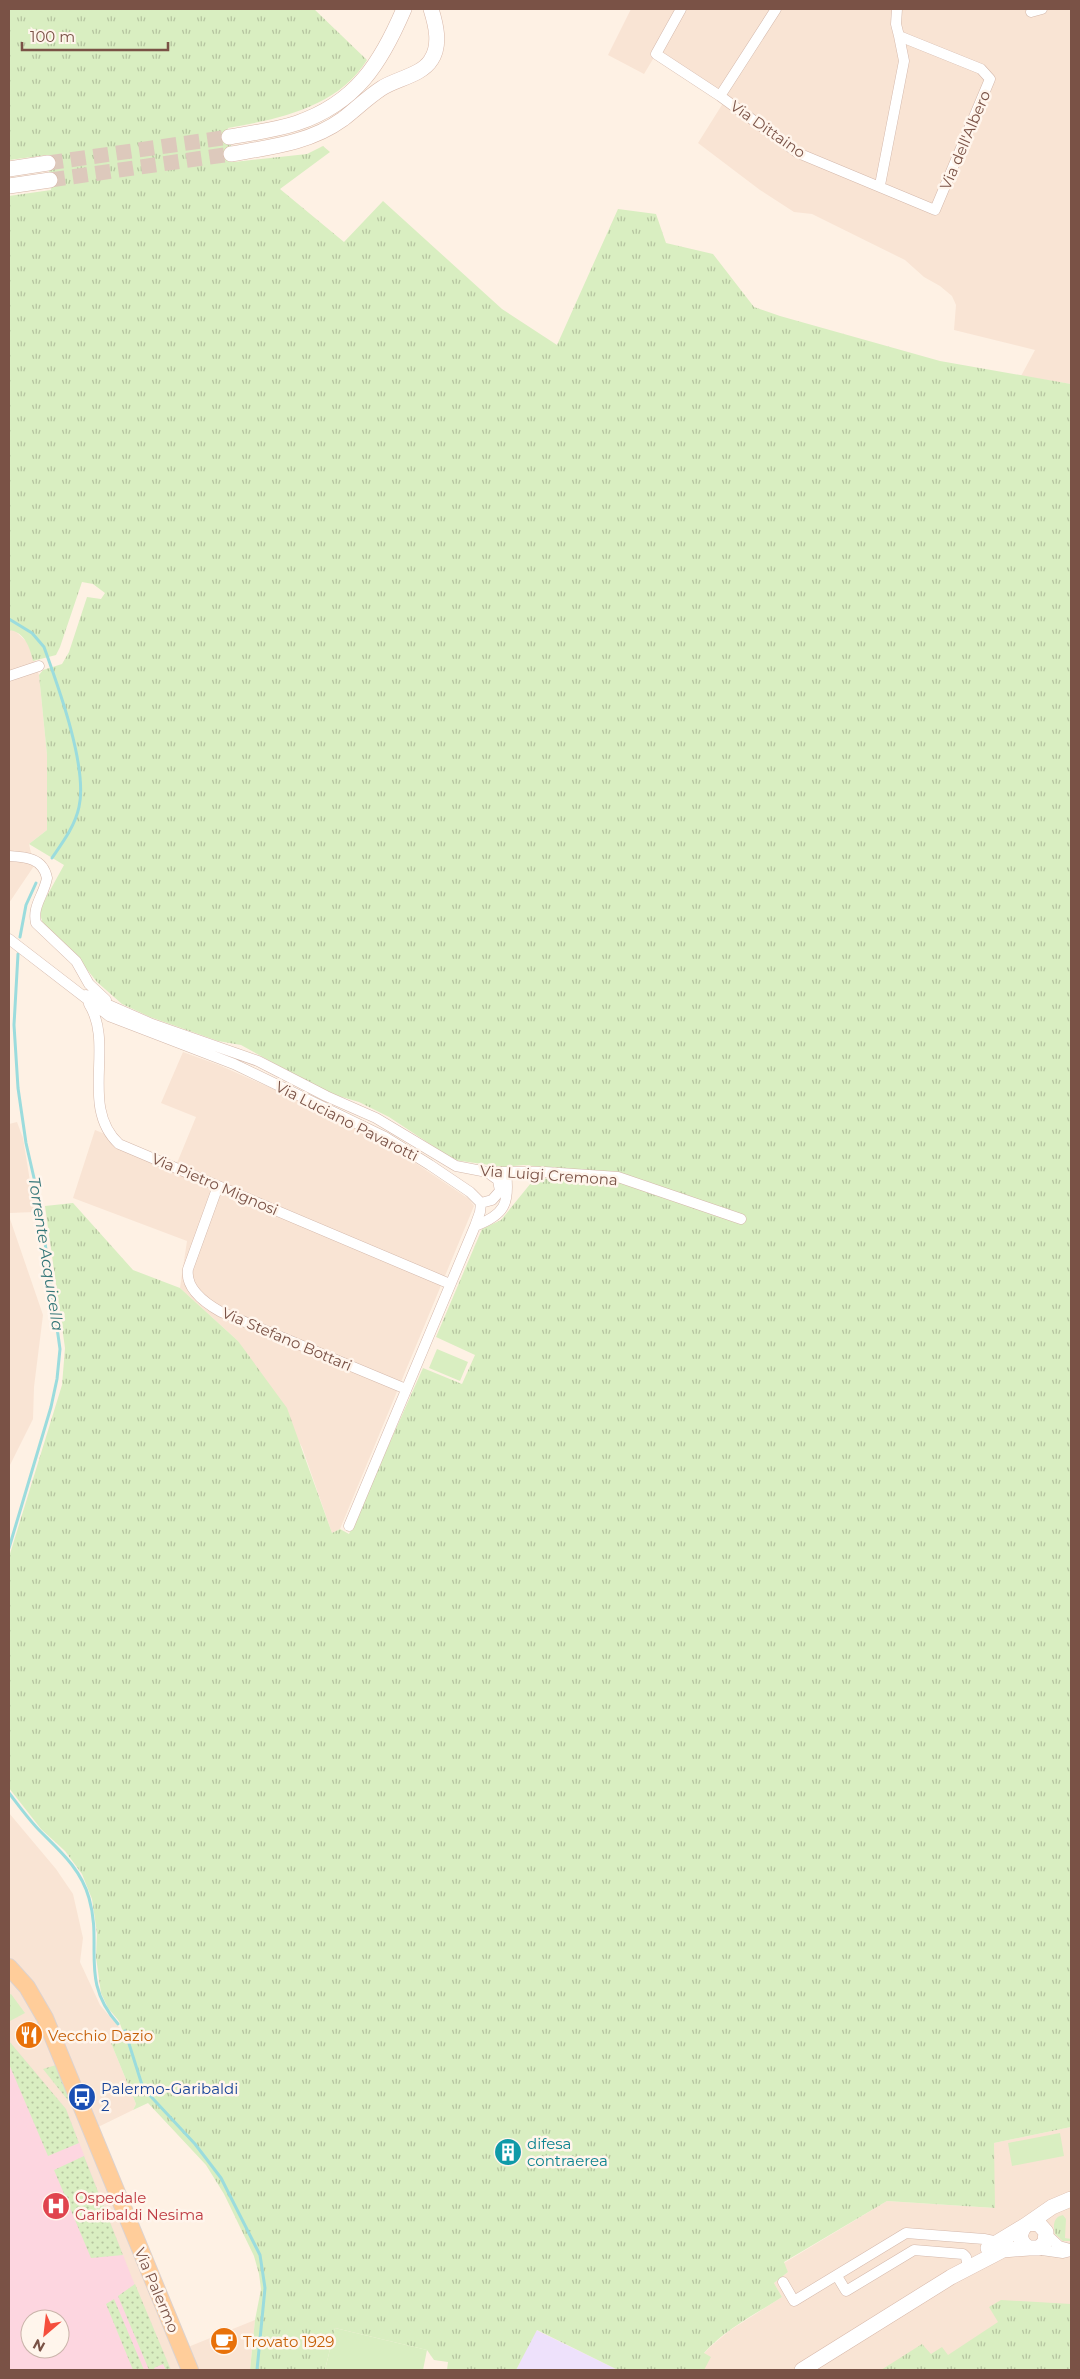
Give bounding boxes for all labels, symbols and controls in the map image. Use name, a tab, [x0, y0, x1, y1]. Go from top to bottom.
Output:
scale bar	[22, 20, 169, 52]
text: 100 m	[30, 27, 75, 46]
street label: Via dell'Albero	[936, 88, 994, 192]
street label: Via Dittaino	[727, 96, 809, 162]
street label: Via Luciano Pavarotti	[272, 1077, 422, 1165]
street label: Via Pietro Mignosi	[149, 1149, 281, 1219]
street label: Via Luigi Cremona	[480, 1161, 618, 1189]
water label: Torrente Acquicella	[24, 1176, 68, 1332]
street label: Via Stefano Bottari	[219, 1303, 355, 1375]
restaurant icon: Vecchio Dazio	[14, 2020, 44, 2050]
place label: Vecchio Dazio	[48, 2026, 153, 2045]
place label: Palermo-Garibaldi 2	[101, 2079, 238, 2115]
bus stop icon: Palermo-Garibaldi 2	[67, 2082, 97, 2112]
place label: difesa contraerea	[527, 2134, 608, 2170]
building icon: difesa contraerea	[493, 2137, 523, 2167]
place label: Ospedale Garibaldi Nesima	[75, 2188, 204, 2224]
hospital icon: Ospedale Garibaldi Nesima	[41, 2191, 71, 2221]
street label: Via Palermo	[131, 2245, 183, 2335]
north arrow	[20, 2309, 70, 2359]
cafe icon: Trovato 1929	[209, 2326, 239, 2356]
place label: Trovato 1929	[243, 2332, 334, 2351]
text: N	[30, 2335, 48, 2356]

